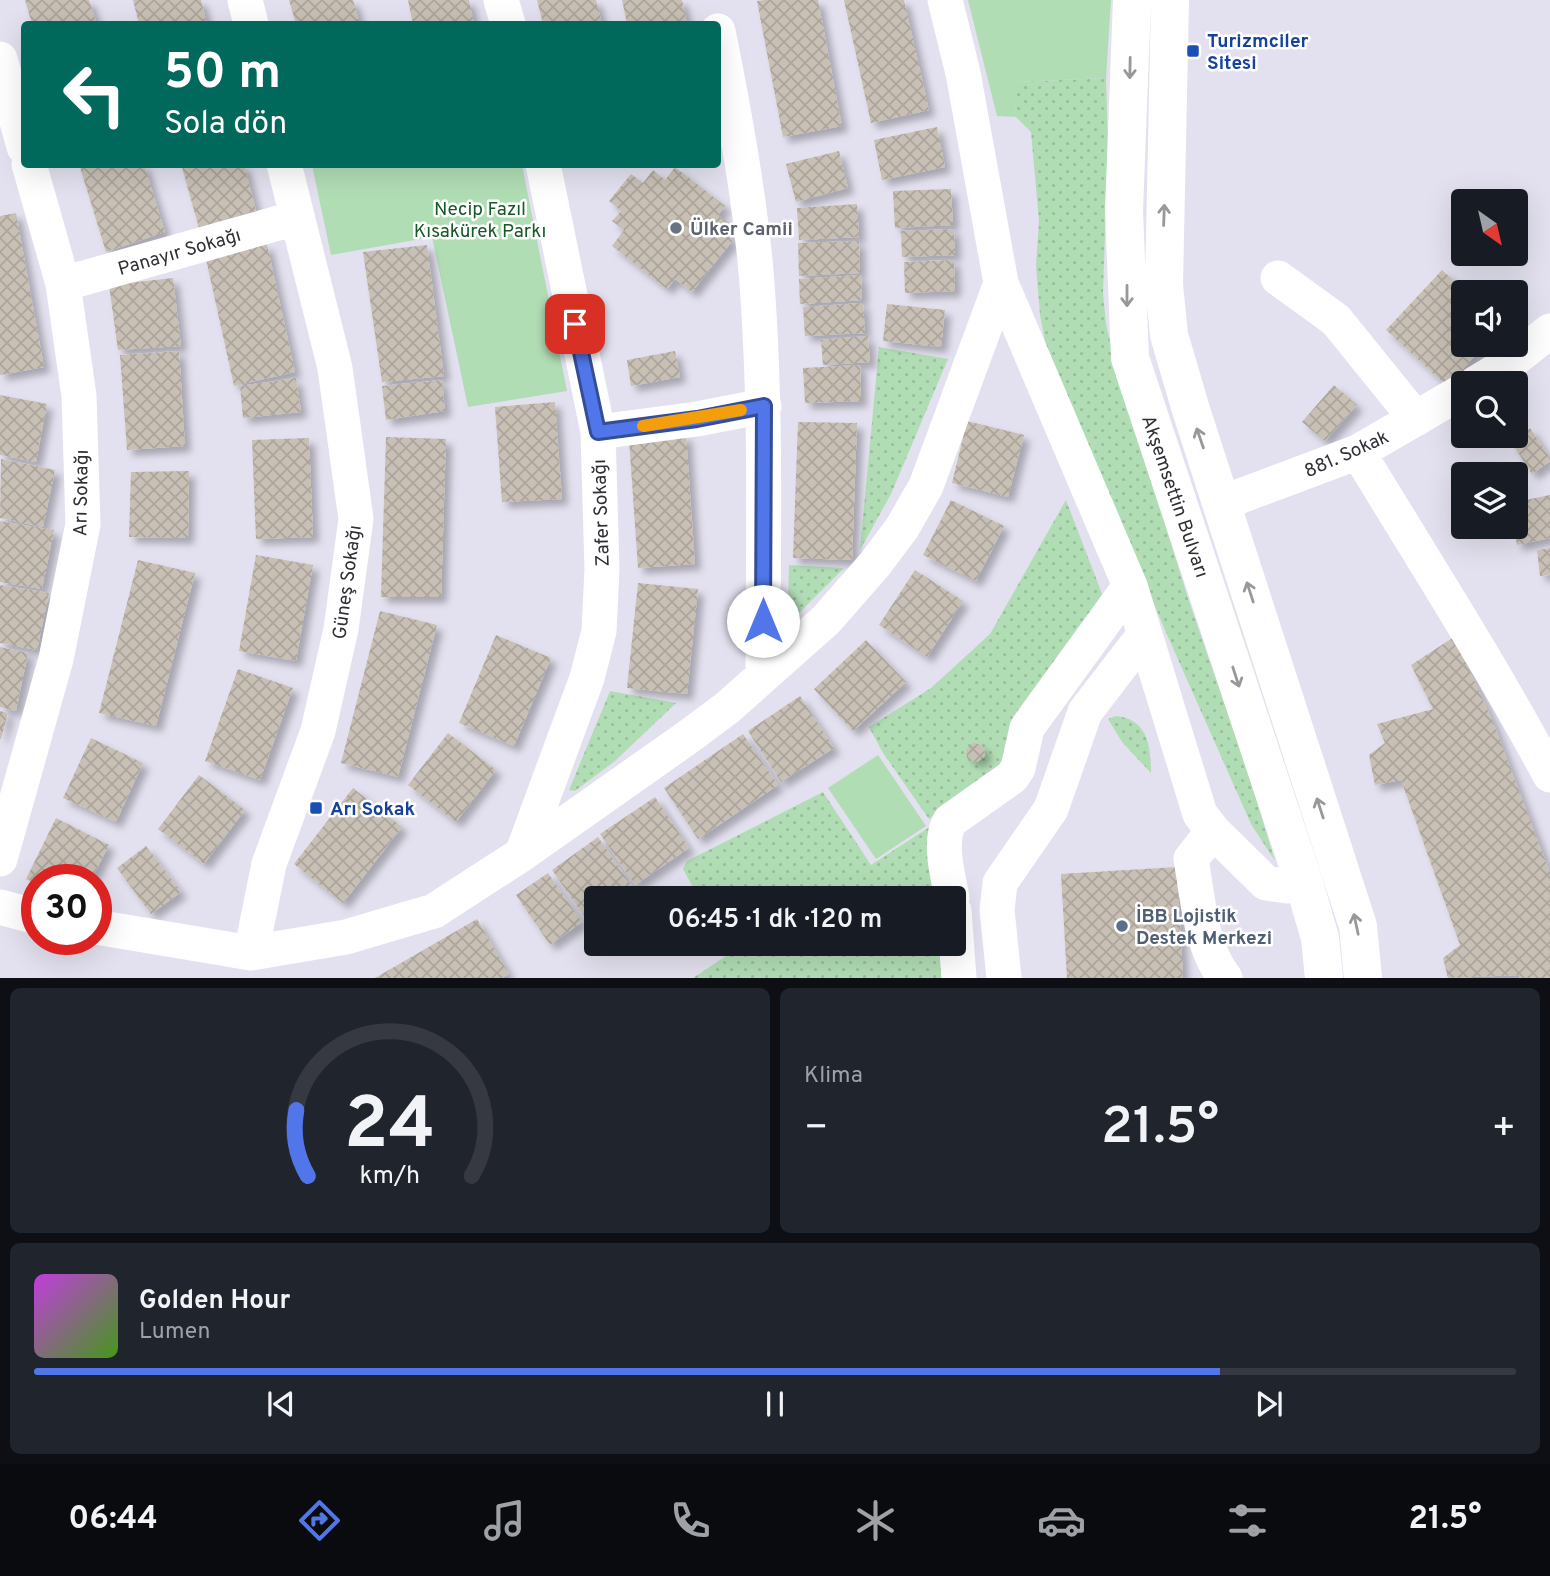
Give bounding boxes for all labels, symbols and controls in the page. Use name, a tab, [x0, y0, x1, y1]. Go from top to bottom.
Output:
place label: Turizmciler Sitesi	[1207, 30, 1309, 76]
marker: Turizmciler Sitesi	[1185, 43, 1201, 59]
text: 50 m	[164, 44, 281, 106]
icon: left	[49, 49, 140, 140]
one-way arrow	[1123, 56, 1137, 79]
text: Sola dön	[164, 105, 287, 145]
north arrow	[1451, 189, 1528, 266]
map controls	[1451, 189, 1528, 539]
park label: Necip Fazıl Kısakürek Parkı	[414, 198, 546, 244]
one-way arrow	[1157, 204, 1171, 227]
place label: Ülker Camii	[690, 217, 793, 242]
marker: Ülker Camii	[668, 220, 684, 236]
street label: Panayır Sokağı	[115, 224, 244, 282]
button: sound	[1451, 280, 1528, 357]
one-way arrow	[1120, 284, 1134, 307]
pin	[545, 294, 605, 354]
icon: arrive	[556, 305, 594, 343]
button: search	[1451, 371, 1528, 448]
street label: Akşemsettin Bulvarı	[1135, 412, 1213, 581]
street label: 881. Sokak	[1301, 426, 1393, 484]
one-way arrow	[1193, 427, 1206, 449]
street label: Arı Sokağı	[69, 449, 95, 537]
street label: Zafer Sokağı	[588, 459, 616, 567]
button: layers	[1451, 462, 1528, 539]
street label: Güneş Sokağı	[328, 523, 368, 641]
one-way arrow	[1243, 581, 1255, 603]
position arrow	[726, 584, 800, 658]
one-way arrow	[1231, 665, 1243, 687]
one-way arrow	[1313, 797, 1326, 819]
place label: Arı Sokak	[330, 798, 415, 822]
marker: Arı Sokak	[308, 800, 324, 816]
speed limit sign: 30	[21, 864, 112, 955]
text: 06:45 · 1 dk · 120 m	[668, 904, 882, 937]
place label: İBB Lojistik Destek Merkezi	[1136, 904, 1272, 951]
one-way arrow	[1349, 913, 1363, 936]
marker: İBB Lojistik Destek Merkezi	[1114, 918, 1130, 934]
text: Klima	[804, 1062, 863, 1091]
text: 24	[344, 1083, 436, 1175]
text: 21.5°	[1101, 1096, 1219, 1162]
text: −	[804, 1105, 829, 1154]
text: +	[1491, 1105, 1516, 1154]
text: km/h	[360, 1161, 420, 1193]
text: Golden Hour	[139, 1285, 290, 1318]
text: Lumen	[139, 1318, 210, 1347]
icon: previous	[262, 1385, 300, 1423]
icon: pause	[756, 1385, 794, 1423]
icon: next	[1250, 1385, 1288, 1423]
icon: directions	[295, 1496, 344, 1545]
icon: music	[480, 1496, 529, 1545]
icon: phone	[666, 1496, 715, 1545]
icon: climate	[851, 1496, 900, 1545]
icon: car	[1037, 1496, 1086, 1545]
icon: filters	[1223, 1496, 1272, 1545]
text: 06:44	[68, 1500, 158, 1540]
text: 21.5°	[1408, 1500, 1482, 1540]

